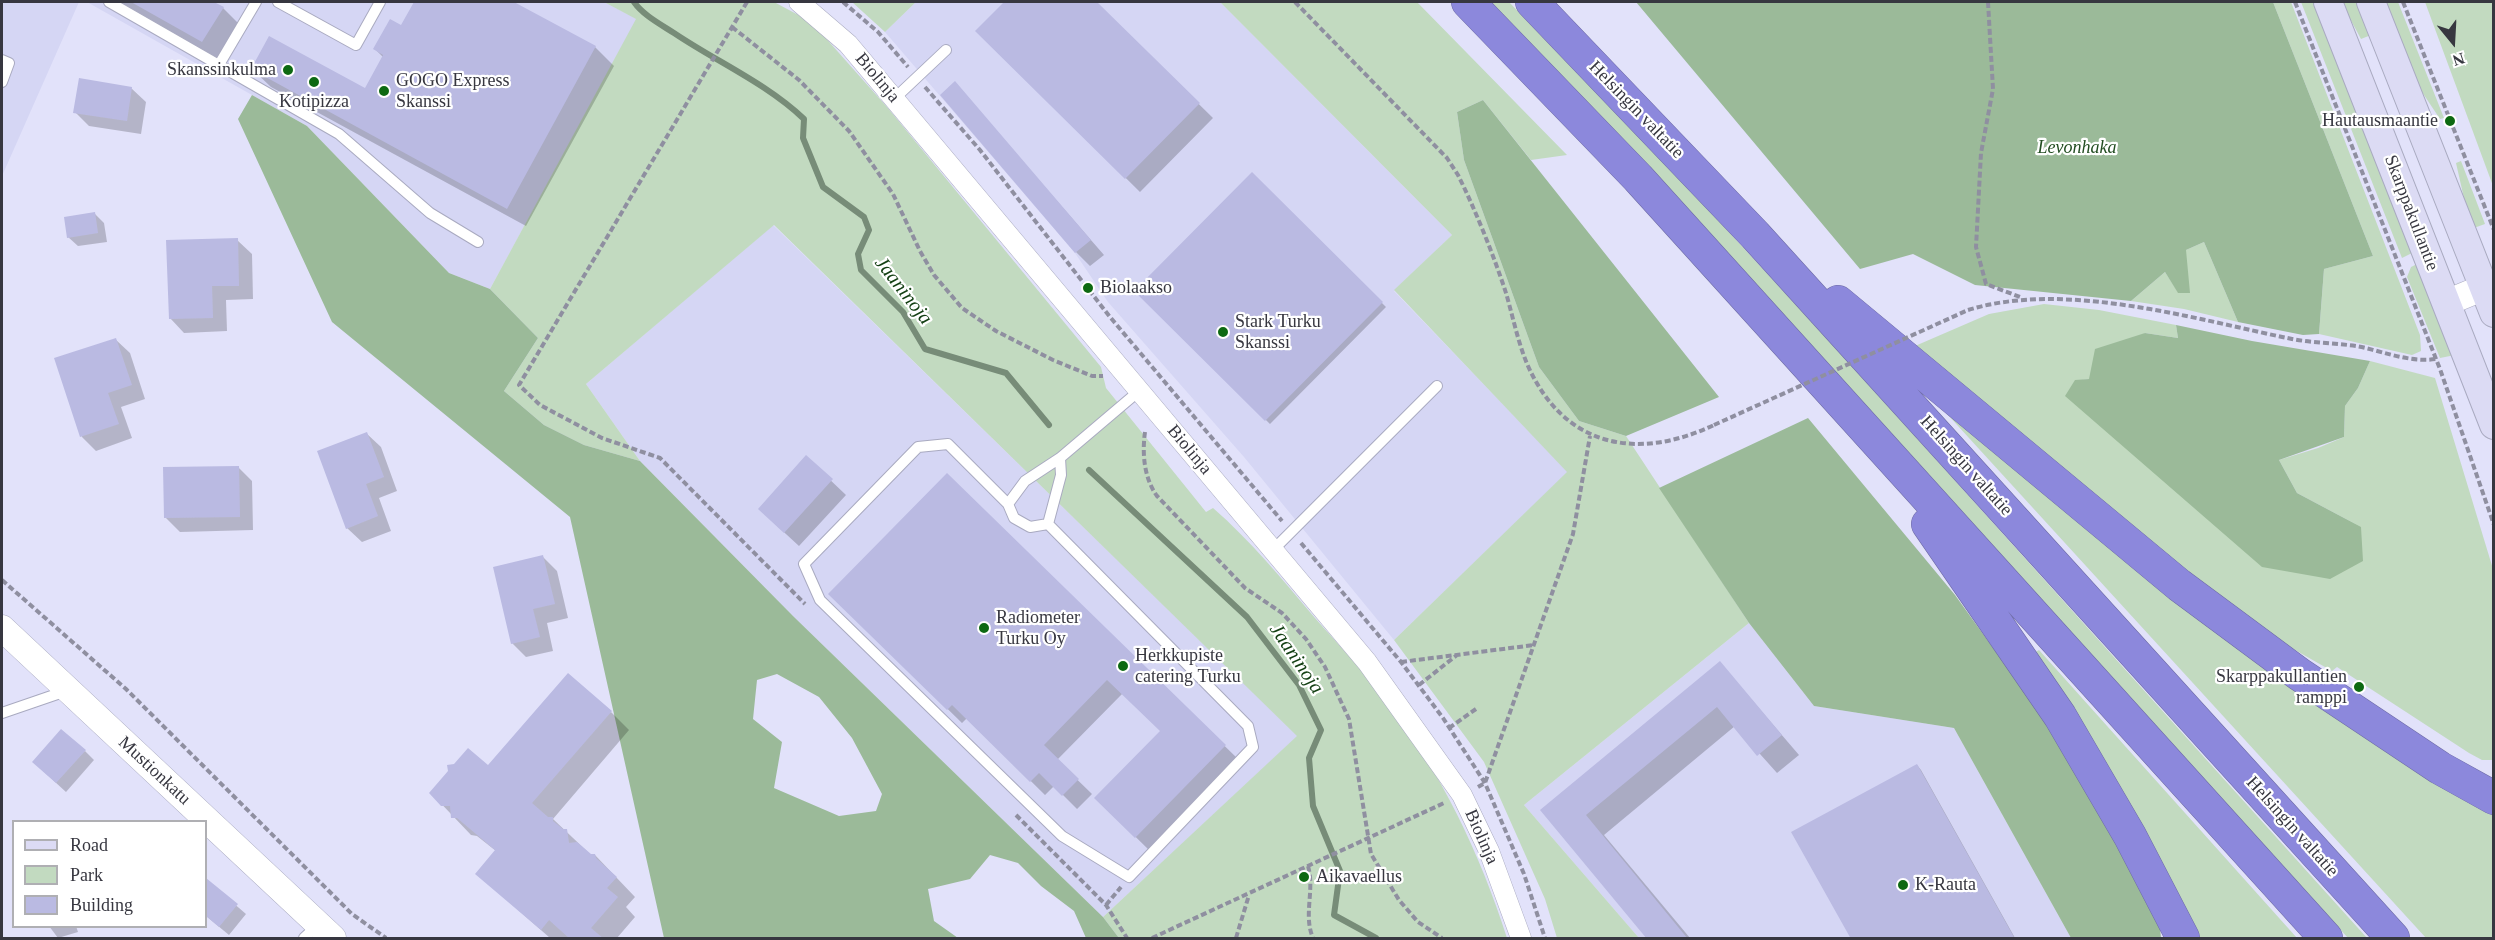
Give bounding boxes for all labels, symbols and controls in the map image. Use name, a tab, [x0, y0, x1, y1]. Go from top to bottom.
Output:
north arrow	[2423, 12, 2483, 72]
street label: Biolinja	[850, 49, 904, 107]
text: N	[2451, 50, 2467, 69]
street label: Helsingin valtatie	[1584, 57, 1688, 163]
place label: Skanssinkulma	[167, 59, 276, 81]
marker: Skanssinkulma	[281, 63, 295, 77]
place label: GOGO Express Skanssi	[396, 70, 509, 112]
marker: Kotipizza	[307, 75, 321, 89]
marker: GOGO Express Skanssi	[377, 84, 391, 98]
place label: Kotipizza	[279, 91, 349, 113]
place label: Hautausmaantie	[2322, 110, 2438, 132]
marker: Hautausmaantie	[2443, 114, 2457, 128]
park label: Levonhaka	[2038, 137, 2116, 159]
street label: Skarppakullantie	[2379, 152, 2443, 274]
water label: Jaaninoja	[869, 252, 937, 330]
place label: Biolaakso	[1100, 277, 1172, 299]
marker: Biolaakso	[1081, 281, 1095, 295]
place label: Stark Turku Skanssi	[1235, 311, 1321, 354]
marker: Stark Turku Skanssi	[1216, 325, 1230, 339]
street label: Helsingin valtatie	[1915, 411, 2017, 521]
street label: Biolinja	[1162, 421, 1216, 479]
place label: Radiometer Turku Oy	[996, 607, 1080, 650]
water label: Jaaninoja	[1264, 619, 1328, 699]
marker: Radiometer Turku Oy	[977, 621, 991, 635]
place label: Herkkupiste catering Turku	[1135, 645, 1241, 688]
marker: Herkkupiste catering Turku	[1116, 659, 1130, 673]
place label: Skarppakullantien ramppi	[2216, 666, 2347, 708]
marker: Skarppakullantien ramppi	[2352, 680, 2366, 694]
street label: Mustionkatu	[113, 732, 195, 810]
street label: Helsingin valtatie	[2241, 772, 2343, 882]
street label: Biolinja	[1459, 806, 1503, 868]
legend	[12, 820, 207, 928]
text: Road	[70, 835, 108, 855]
text: Park	[70, 865, 103, 885]
place label: Aikavaellus	[1316, 866, 1402, 888]
marker: Aikavaellus	[1297, 870, 1311, 884]
place label: K-Rauta	[1915, 874, 1976, 896]
marker: K-Rauta	[1896, 878, 1910, 892]
text: Building	[70, 895, 133, 915]

